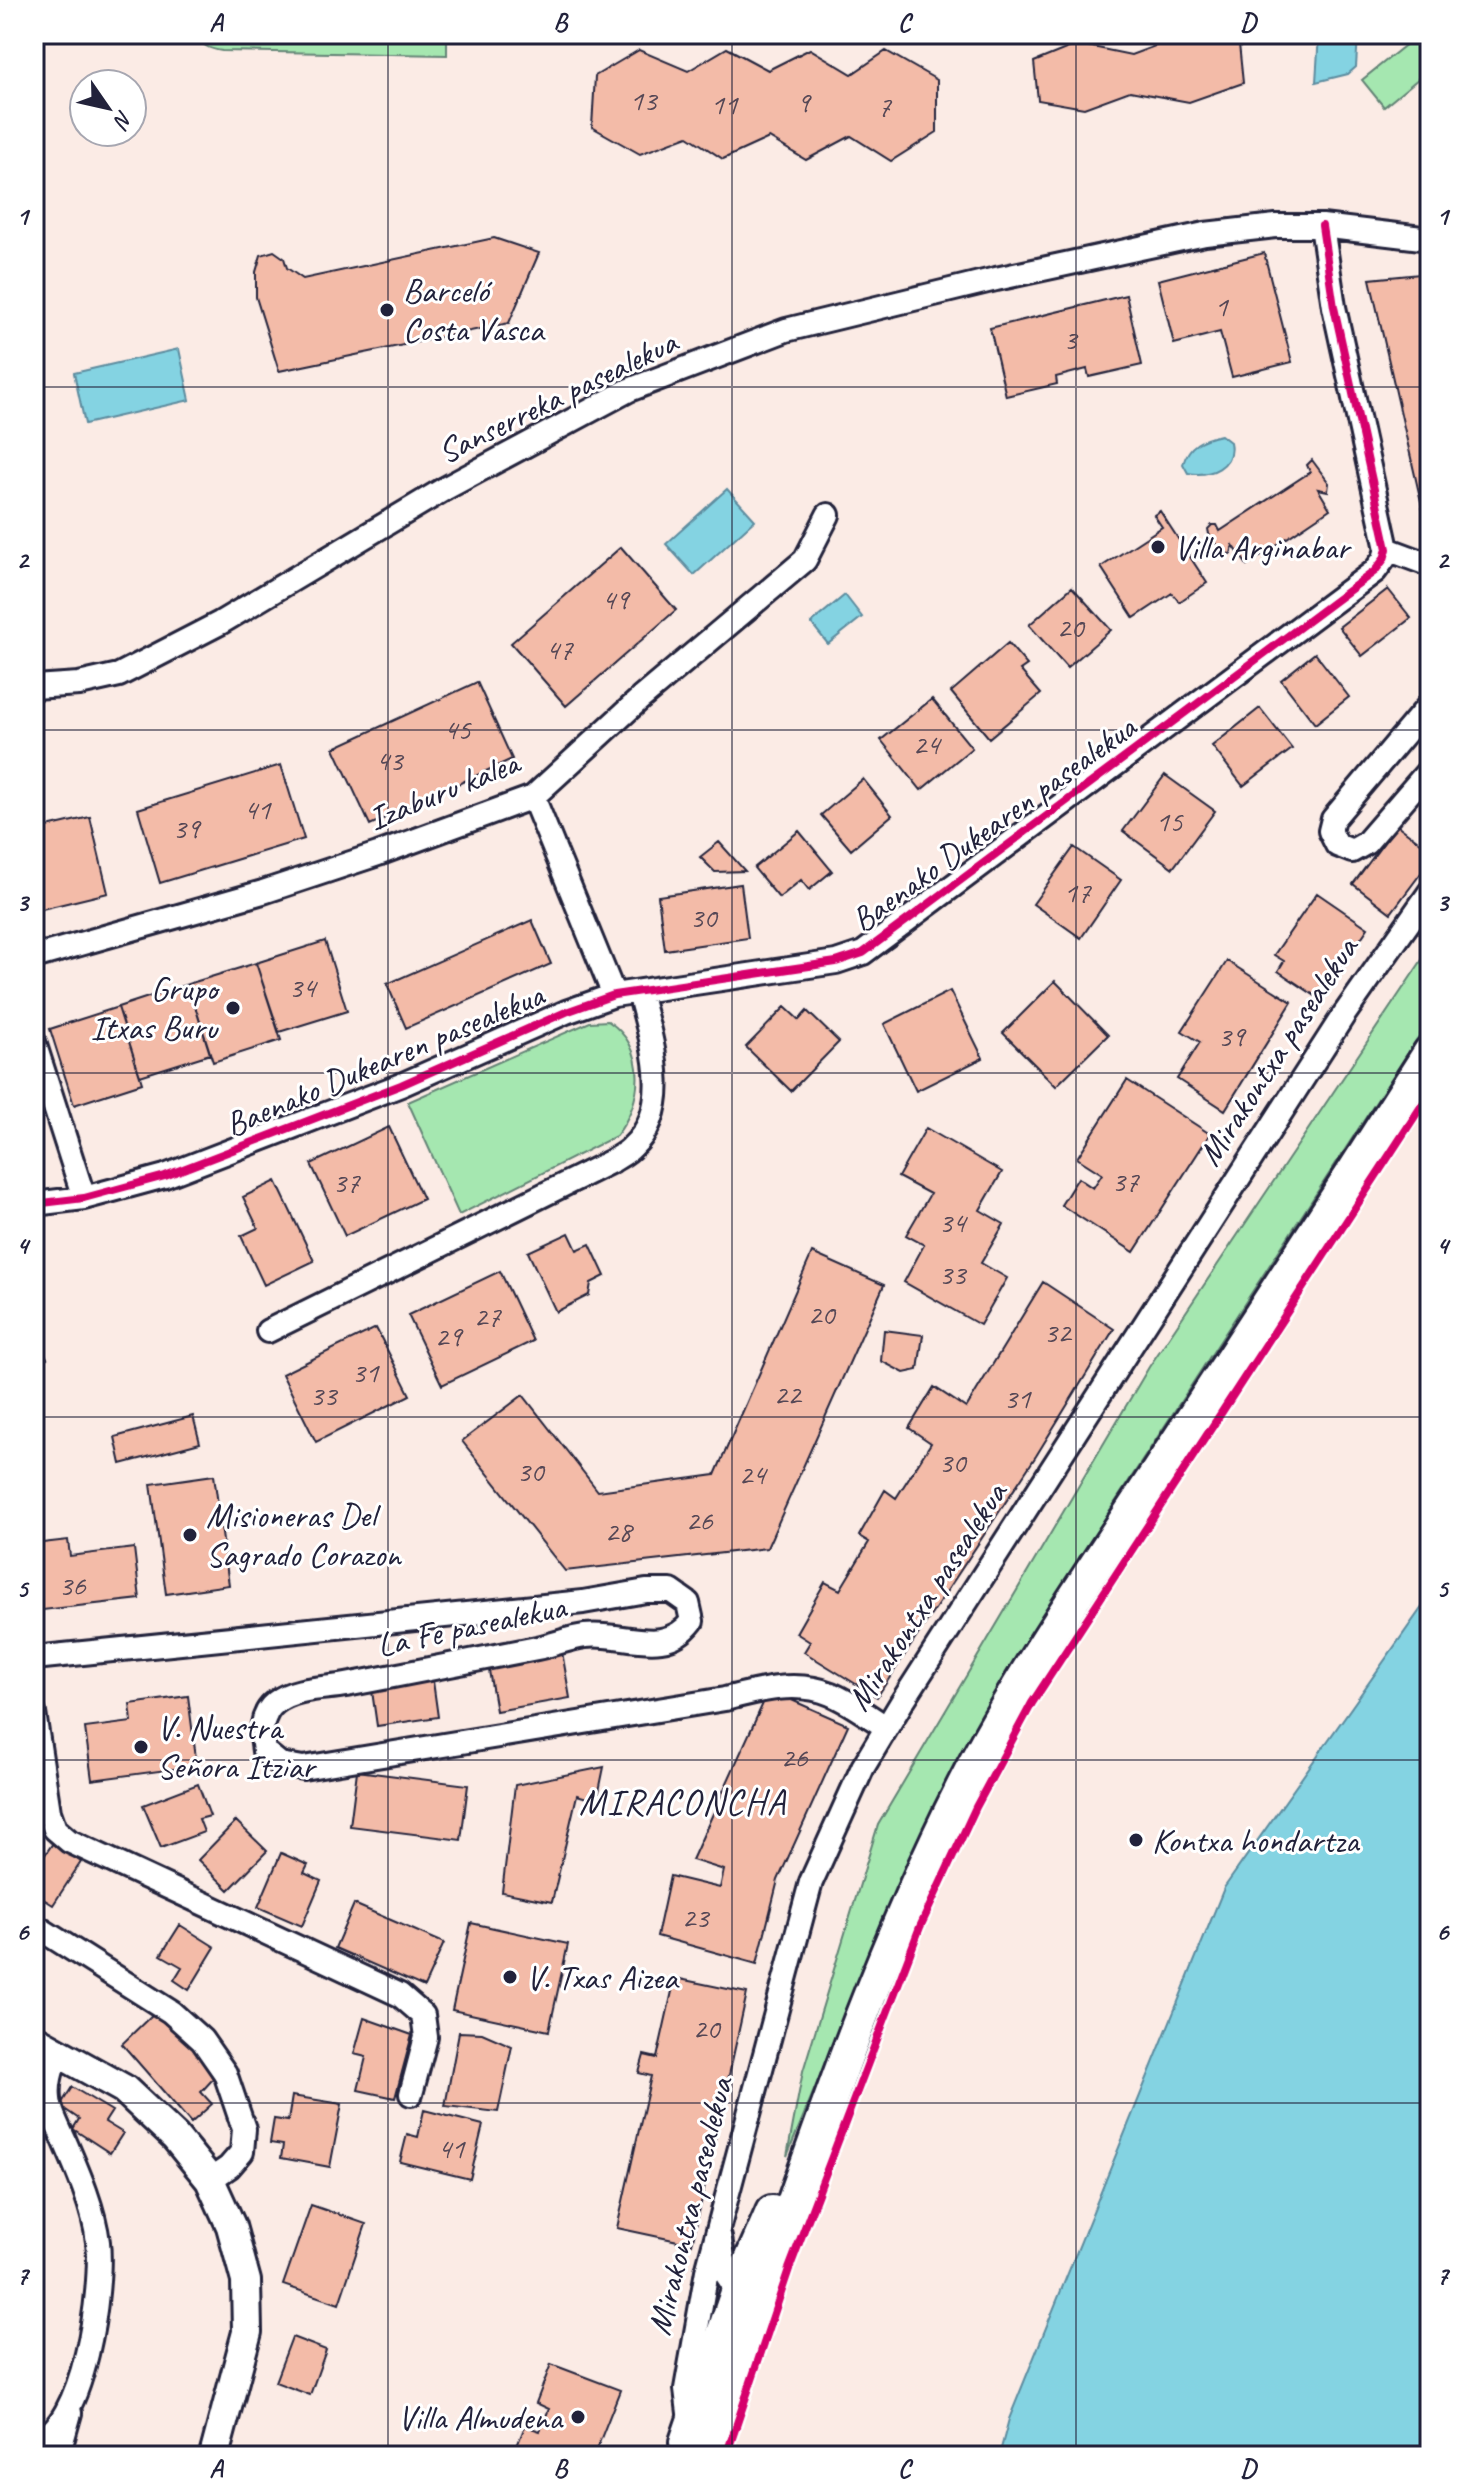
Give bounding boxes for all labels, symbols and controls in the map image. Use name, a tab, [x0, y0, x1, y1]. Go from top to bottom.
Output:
text: A	[209, 6, 224, 39]
text: B	[553, 6, 569, 39]
text: C	[898, 6, 914, 39]
text: D	[1240, 6, 1258, 39]
north arrow	[68, 68, 148, 148]
house number: 13	[630, 81, 659, 119]
house number: 9	[796, 83, 812, 121]
house number: 11	[711, 85, 739, 123]
house number: 7	[877, 87, 892, 125]
text: N	[106, 105, 139, 135]
text: 1	[16, 200, 31, 233]
text: 1	[1436, 200, 1451, 233]
place label: Barceló Costa Vasca	[403, 269, 546, 351]
house number: 1	[1214, 287, 1229, 325]
marker: Barceló Costa Vasca	[378, 301, 396, 319]
street label: Sanserreka pasealekua	[431, 319, 686, 473]
house number: 3	[1063, 320, 1079, 358]
place label: Villa Arginabar	[1174, 526, 1353, 569]
marker: Villa Arginabar	[1149, 538, 1167, 556]
text: 2	[16, 543, 30, 576]
text: 2	[1436, 543, 1450, 576]
house number: 49	[602, 580, 631, 618]
house number: 20	[1057, 608, 1086, 646]
house number: 47	[546, 630, 574, 668]
street label: Baenako Dukearen pasealekua	[843, 704, 1146, 941]
house number: 45	[444, 710, 472, 748]
house number: 24	[913, 725, 942, 763]
street label: Izaburu kalea	[362, 740, 527, 840]
house number: 43	[376, 741, 405, 779]
house number: 41	[244, 790, 272, 828]
house number: 15	[1156, 802, 1184, 840]
house number: 39	[173, 809, 202, 847]
house number: 17	[1064, 873, 1092, 911]
text: 3	[16, 886, 30, 919]
text: 3	[1436, 886, 1450, 919]
house number: 30	[690, 898, 719, 936]
street label: Mirakontxa pasealekua	[1188, 927, 1368, 1173]
place label: Grupo Itxas Buru	[90, 967, 221, 1049]
house number: 34	[289, 968, 318, 1006]
street label: Baenako Dukearen pasealekua	[219, 972, 552, 1146]
marker: Grupo Itxas Buru	[224, 999, 242, 1017]
house number: 39	[1218, 1017, 1247, 1055]
house number: 37	[1112, 1162, 1140, 1200]
house number: 37	[333, 1163, 361, 1201]
house number: 34	[939, 1203, 968, 1241]
text: 4	[16, 1229, 31, 1262]
text: 4	[1436, 1229, 1451, 1262]
house number: 33	[939, 1255, 968, 1293]
house number: 20	[808, 1295, 837, 1333]
house number: 27	[474, 1297, 502, 1335]
house number: 32	[1044, 1313, 1073, 1351]
house number: 29	[435, 1317, 464, 1355]
house number: 31	[352, 1353, 380, 1391]
house number: 22	[774, 1375, 803, 1413]
house number: 33	[310, 1376, 339, 1414]
house number: 31	[1004, 1379, 1032, 1417]
house number: 30	[939, 1443, 968, 1481]
house number: 30	[517, 1452, 546, 1490]
house number: 24	[739, 1455, 768, 1493]
street label: Mirakontxa pasealekua	[837, 1472, 1017, 1718]
place label: Misioneras Del Sagrado Corazon	[206, 1494, 402, 1576]
house number: 26	[686, 1501, 714, 1539]
house number: 28	[605, 1512, 634, 1550]
marker: Misioneras Del Sagrado Corazon	[181, 1526, 199, 1544]
house number: 36	[59, 1566, 87, 1604]
text: 5	[16, 1572, 30, 1605]
text: 5	[1436, 1572, 1450, 1605]
street label: La Fe pasealekua	[373, 1584, 571, 1666]
place label: V. Nuestra Señora Itziar	[157, 1706, 318, 1788]
marker: V. Nuestra Señora Itziar	[132, 1738, 150, 1756]
house number: 26	[781, 1738, 809, 1776]
district label: MIRACONCHA	[579, 1779, 787, 1825]
place label: Kontxa hondartza	[1152, 1819, 1361, 1862]
marker: Kontxa hondartza	[1127, 1831, 1145, 1849]
house number: 23	[682, 1898, 711, 1936]
text: 6	[16, 1915, 30, 1948]
text: 6	[1436, 1915, 1450, 1948]
place label: V. Txas Aizea	[526, 1956, 680, 1999]
marker: V. Txas Aizea	[501, 1968, 519, 1986]
house number: 20	[693, 2009, 722, 2047]
street label: Mirakontxa pasealekua	[637, 2071, 743, 2339]
house number: 41	[438, 2129, 466, 2167]
text: 7	[16, 2259, 30, 2292]
text: 7	[1436, 2259, 1450, 2292]
place label: Villa Almudena	[398, 2396, 564, 2439]
marker: Villa Almudena	[569, 2408, 587, 2426]
text: A	[209, 2452, 224, 2485]
text: B	[553, 2452, 569, 2485]
text: C	[898, 2452, 914, 2485]
text: D	[1240, 2452, 1258, 2485]

